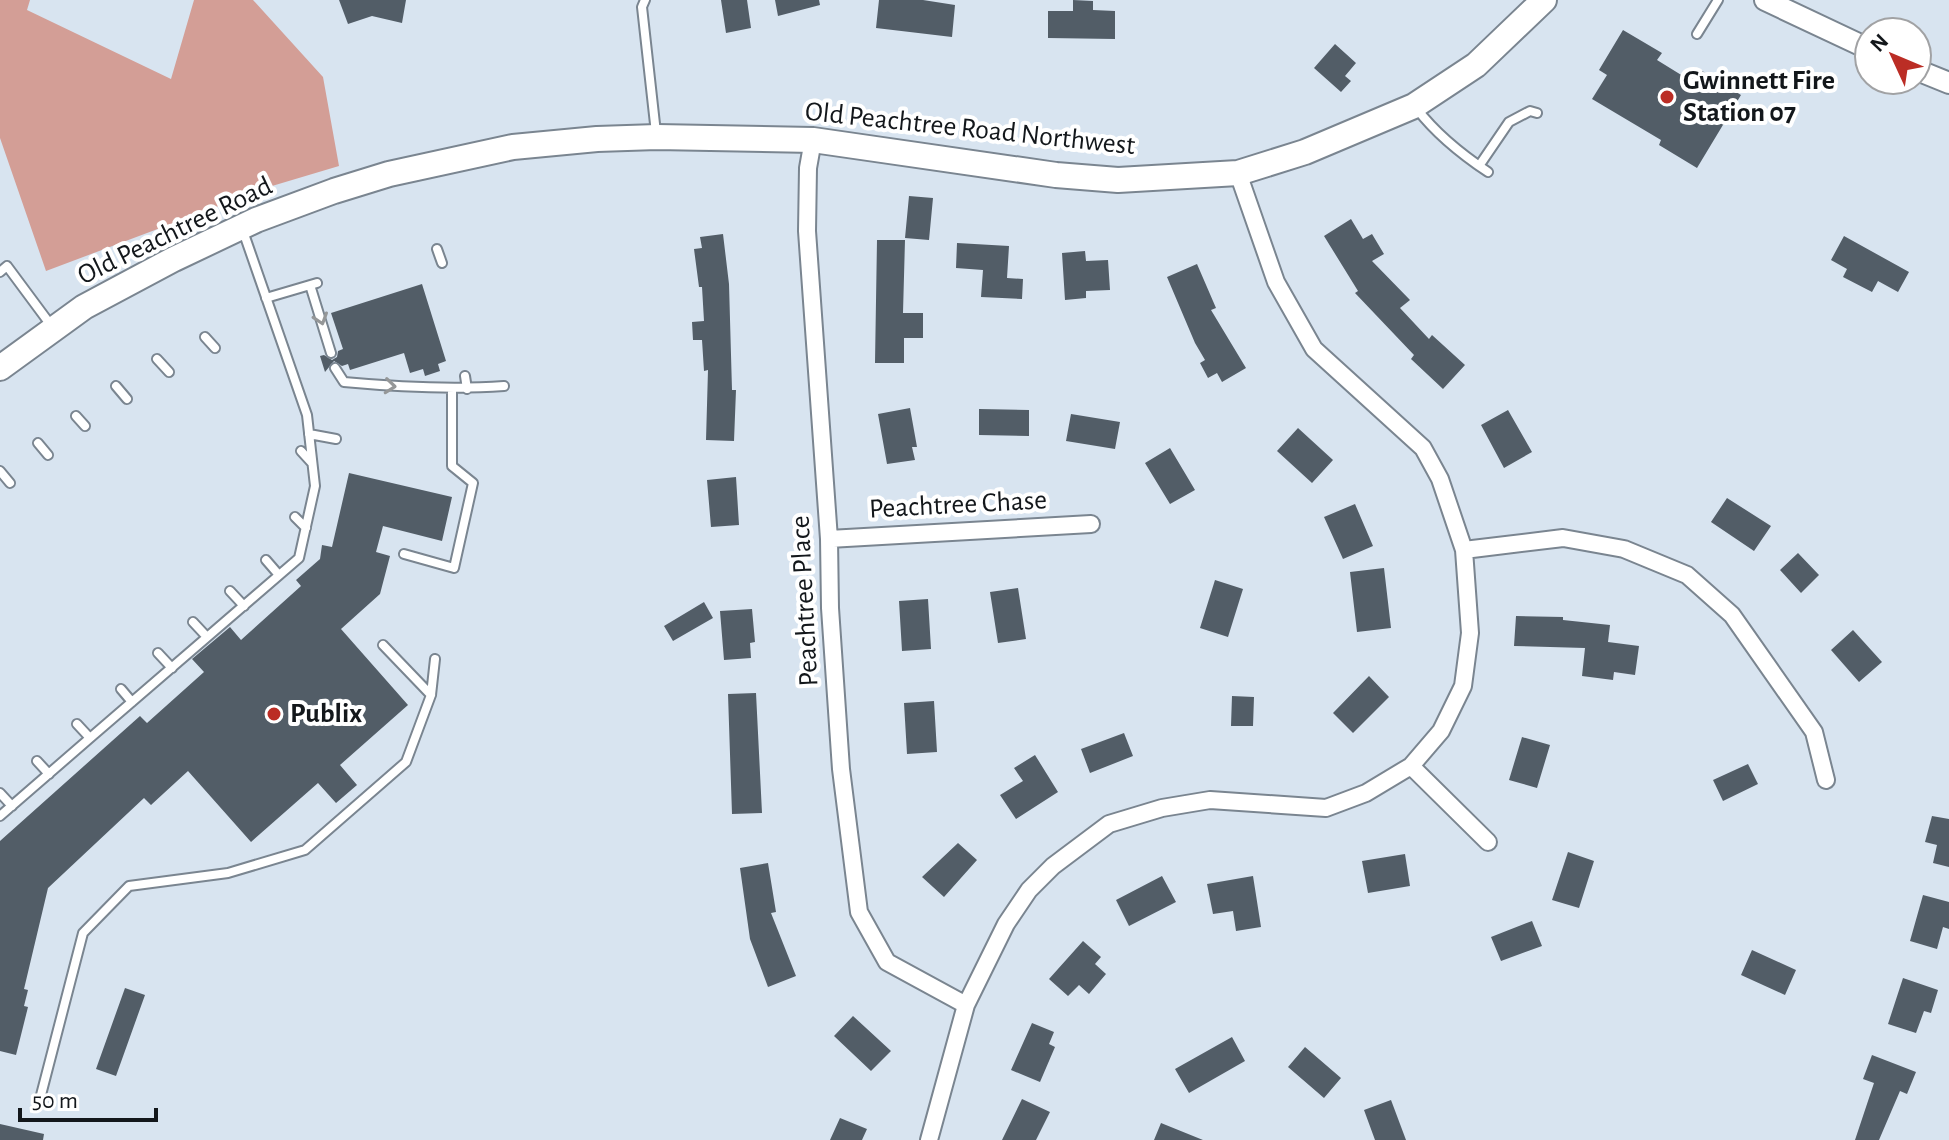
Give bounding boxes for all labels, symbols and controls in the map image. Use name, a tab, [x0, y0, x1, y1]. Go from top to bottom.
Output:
north arrow	[1853, 16, 1933, 96]
text: N	[1866, 30, 1893, 56]
place label: Gwinnett Fire Station 07	[1683, 67, 1835, 127]
marker: Gwinnett Fire Station 07	[1658, 88, 1676, 106]
street label: Old Peachtree Road Northwest	[804, 98, 1137, 160]
street label: Old Peachtree Road	[73, 172, 277, 290]
one-way arrow	[312, 311, 328, 325]
one-way arrow	[384, 378, 397, 395]
street label: Peachtree Chase	[868, 486, 1048, 524]
street label: Peachtree Place	[787, 515, 823, 687]
place label: Publix	[290, 700, 362, 728]
marker: Publix	[265, 705, 283, 723]
scale bar	[20, 1072, 156, 1122]
text: 50 m	[32, 1089, 78, 1113]

